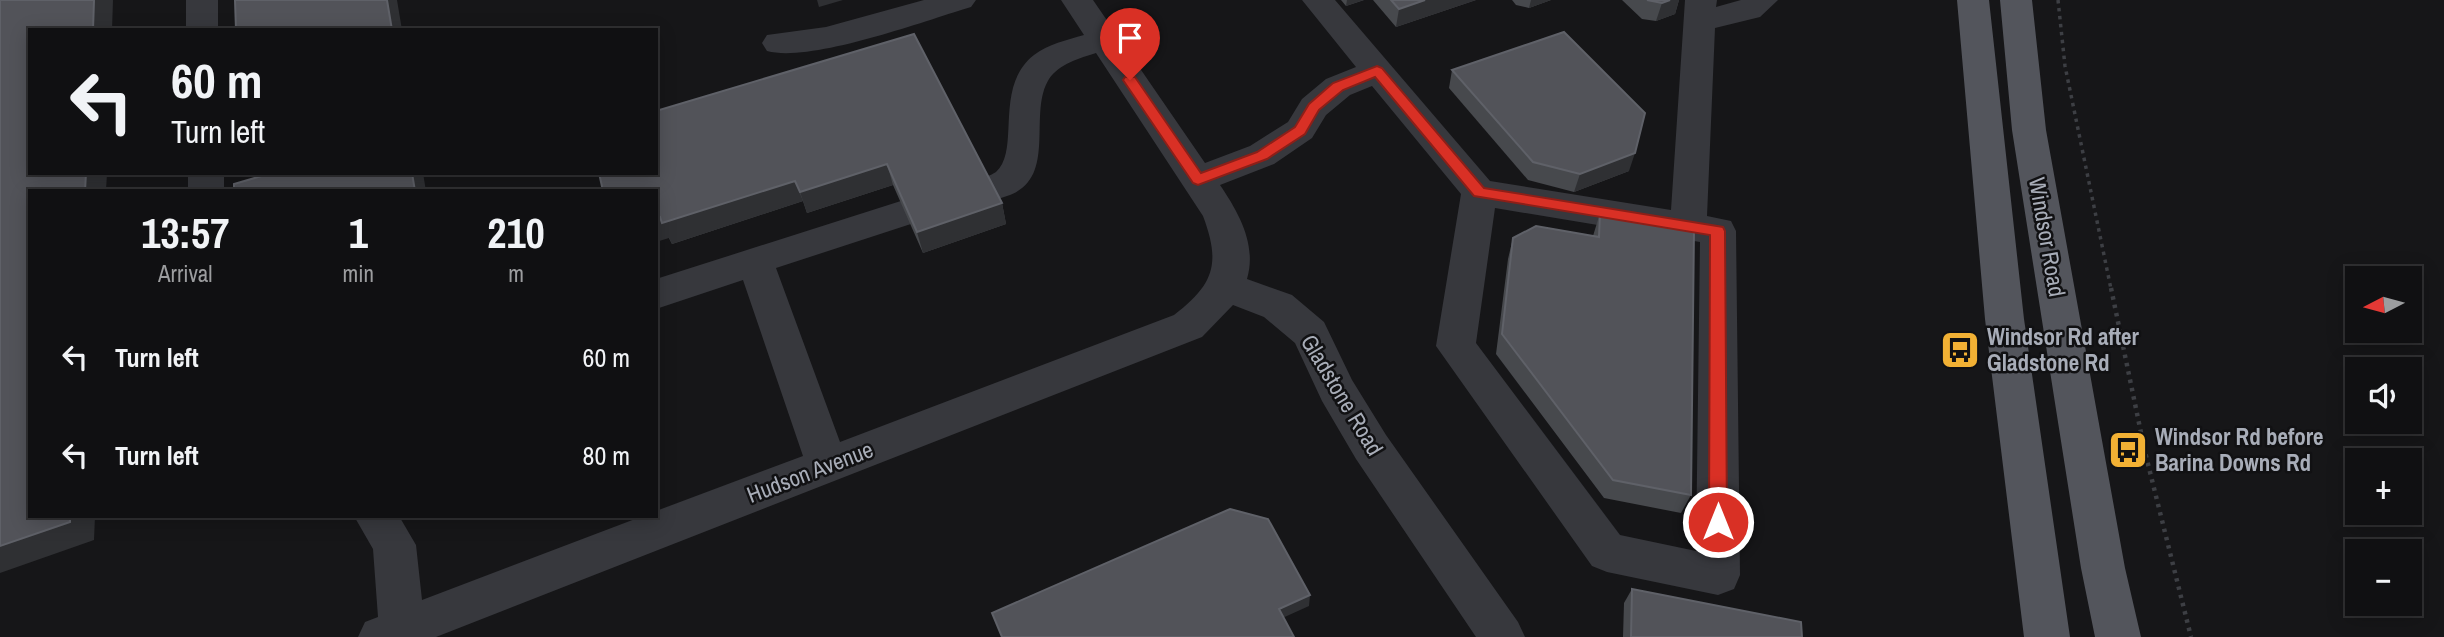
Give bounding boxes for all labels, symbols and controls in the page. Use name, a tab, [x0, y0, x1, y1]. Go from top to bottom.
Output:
pin	[1100, 8, 1160, 80]
icon: arrive	[1111, 19, 1149, 57]
text: 60 m	[171, 47, 263, 113]
icon: left	[56, 56, 147, 147]
text: Turn left	[171, 110, 265, 153]
street label: Windsor Road	[2022, 175, 2073, 299]
text: 13:57	[141, 205, 229, 261]
text: 1	[349, 205, 368, 261]
text: 210	[487, 205, 545, 261]
text: Arrival	[158, 258, 213, 289]
text: min	[343, 258, 374, 289]
text: m	[508, 258, 524, 289]
north arrow	[2345, 266, 2422, 343]
map controls	[2345, 266, 2422, 616]
place label: Windsor Rd after Gladstone Rd	[1987, 321, 2139, 378]
street label: Gladstone Road	[1294, 328, 1391, 461]
bus stop icon: Windsor Rd after Gladstone Rd	[1939, 329, 1981, 371]
icon: left	[56, 338, 94, 376]
text: Turn left	[115, 340, 199, 375]
text: 60 m	[583, 340, 630, 375]
button: sound	[2345, 357, 2422, 434]
place label: Windsor Rd before Barina Downs Rd	[2155, 421, 2324, 478]
bus stop icon: Windsor Rd before Barina Downs Rd	[2107, 429, 2149, 471]
street label: Hudson Avenue	[742, 433, 877, 510]
icon: left	[56, 436, 94, 474]
text: Turn left	[115, 438, 199, 473]
text: 80 m	[583, 438, 630, 473]
button: +	[2345, 448, 2422, 525]
position arrow	[1681, 485, 1755, 559]
button: −	[2345, 539, 2422, 616]

